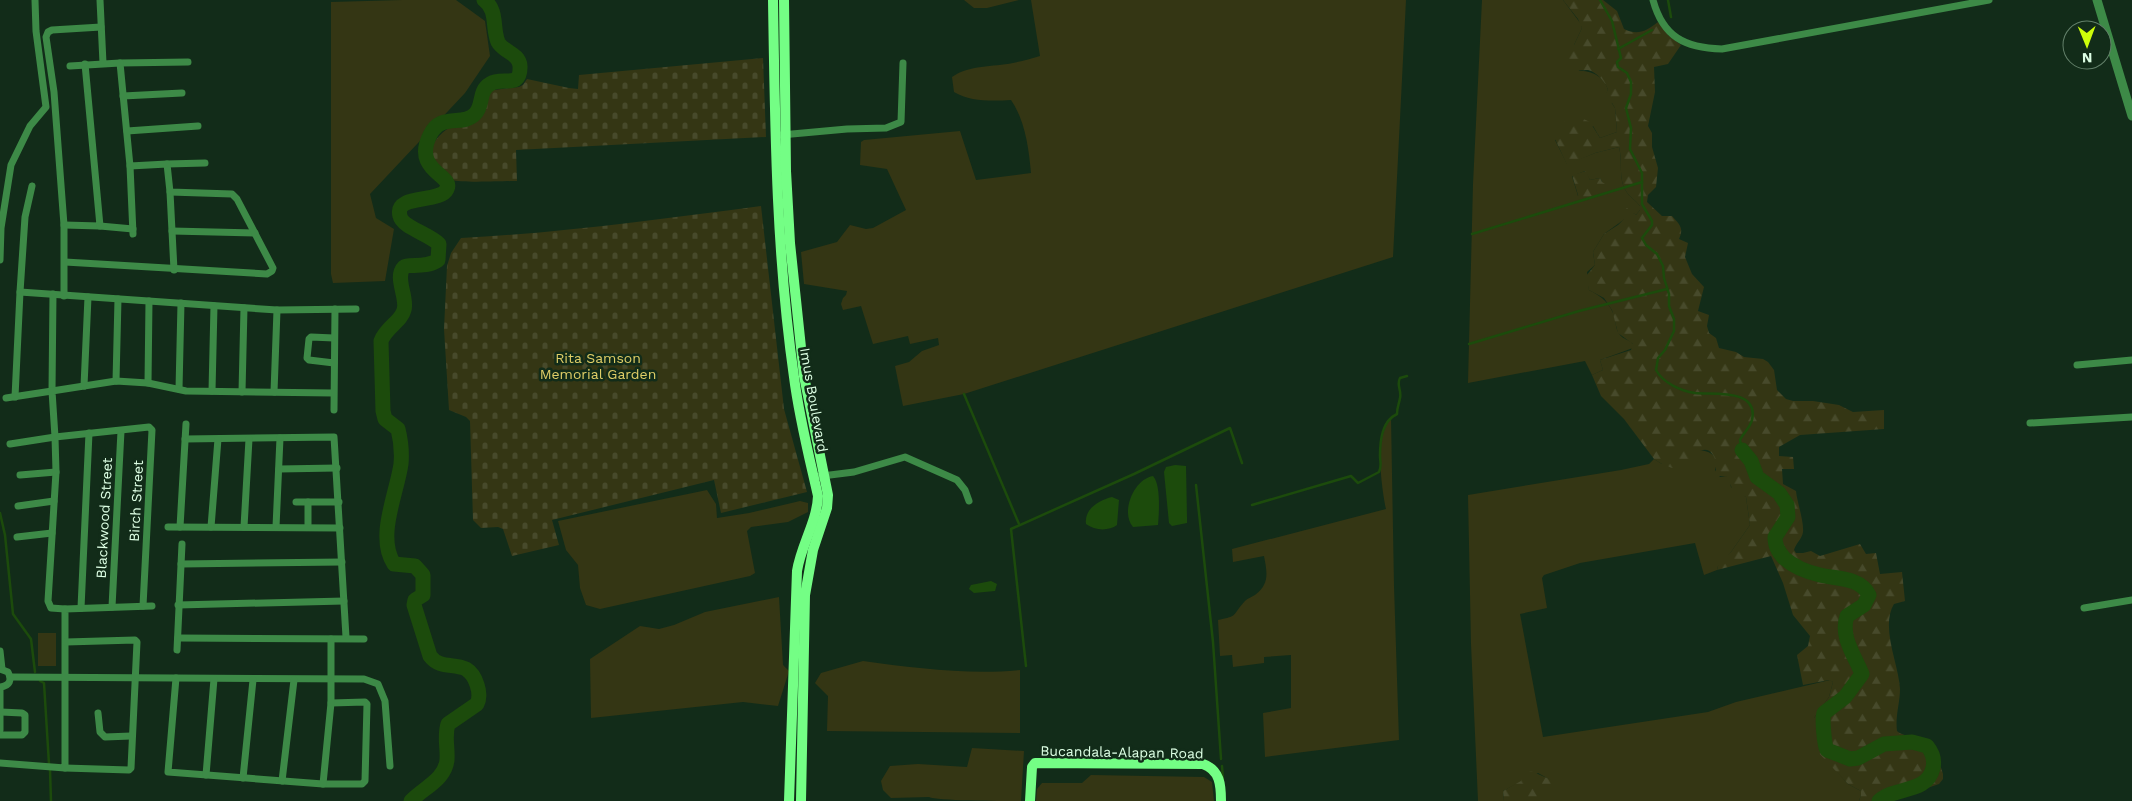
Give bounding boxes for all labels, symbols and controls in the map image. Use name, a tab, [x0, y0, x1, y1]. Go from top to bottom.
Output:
north arrow	[2062, 20, 2112, 70]
text: N	[2082, 50, 2093, 66]
street label: Imus Boulevard	[797, 346, 831, 454]
park label: Rita Samson Memorial Garden	[540, 350, 656, 382]
street label: Blackwood Street	[93, 457, 115, 579]
street label: Birch Street	[126, 460, 146, 542]
street label: Bucandala-Alapan Road	[1040, 743, 1204, 761]

